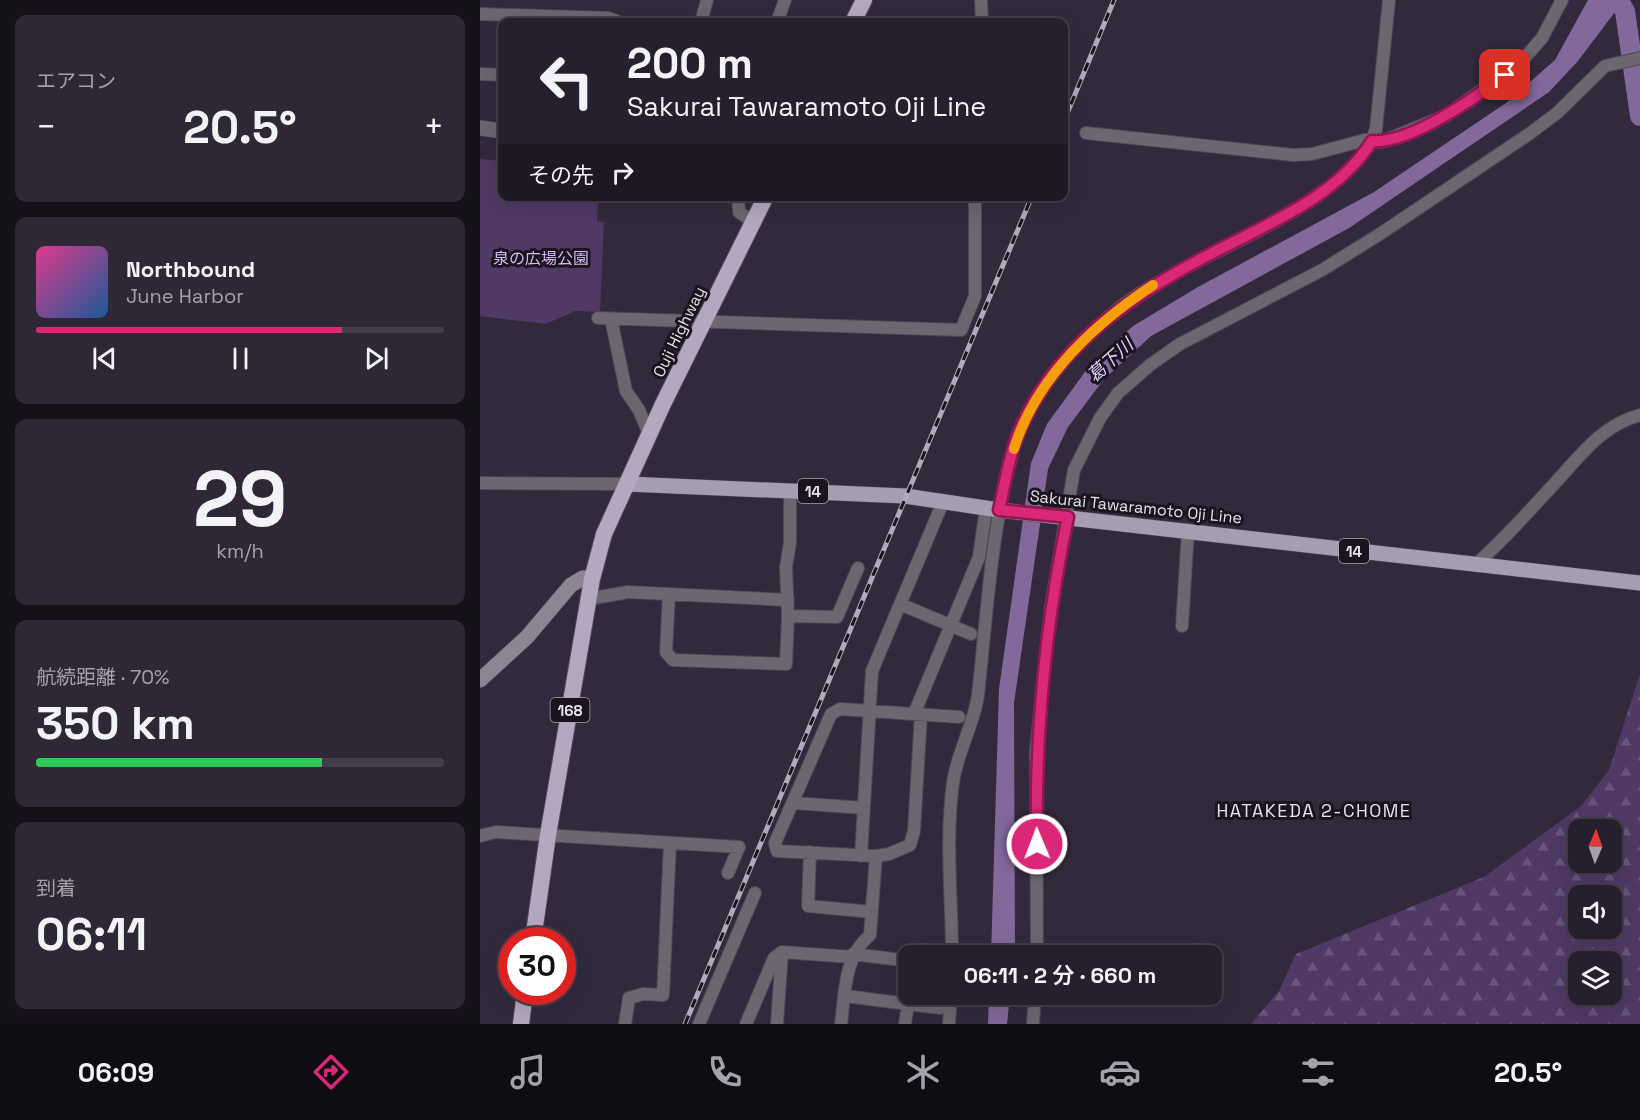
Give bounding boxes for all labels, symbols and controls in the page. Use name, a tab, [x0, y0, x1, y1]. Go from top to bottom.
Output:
text: 200 m	[627, 37, 753, 90]
icon: left	[528, 42, 606, 120]
pin	[1479, 49, 1530, 100]
icon: arrive	[1488, 58, 1521, 91]
text: エアコン	[36, 68, 116, 94]
text: Sakurai Tawaramoto Oji Line	[627, 89, 986, 124]
text: 20.5°	[183, 99, 297, 156]
text: −	[36, 106, 56, 148]
text: +	[424, 106, 444, 148]
icon: right	[606, 156, 639, 189]
text: その先	[528, 161, 594, 189]
park label: 泉の広場公園	[493, 248, 589, 269]
text: Northbound	[126, 255, 255, 283]
text: June Harbor	[126, 283, 244, 309]
street label: Ouji Highway	[648, 283, 710, 381]
water label: 葛下川	[1082, 332, 1139, 387]
icon: previous	[88, 342, 121, 375]
icon: pause	[224, 342, 257, 375]
icon: next	[360, 342, 393, 375]
text: 29	[193, 449, 287, 549]
road number: 14	[798, 479, 828, 503]
street label: Sakurai Tawaramoto Oji Line	[1029, 485, 1243, 529]
text: km/h	[216, 538, 264, 564]
road number: 14	[1339, 539, 1369, 563]
text: 航続距離 · 70%	[36, 664, 169, 690]
text: 350 km	[36, 695, 195, 752]
road number: 168	[550, 698, 590, 722]
district label: HATAKEDA 2-CHOME	[1216, 799, 1412, 822]
position arrow	[1005, 812, 1069, 876]
north arrow	[1568, 819, 1622, 873]
map controls	[1568, 819, 1622, 1005]
text: 到着	[36, 875, 76, 901]
button: sound	[1568, 885, 1622, 939]
text: 06:11	[36, 906, 147, 963]
speed limit sign: 30	[498, 927, 576, 1005]
button: layers	[1568, 951, 1622, 1005]
text: 06:11 · 2 分 · 660 m	[964, 961, 1156, 989]
icon: directions	[310, 1051, 352, 1093]
icon: music	[507, 1051, 549, 1093]
icon: phone	[704, 1051, 746, 1093]
icon: climate	[902, 1051, 944, 1093]
icon: car	[1099, 1051, 1141, 1093]
icon: filters	[1297, 1051, 1339, 1093]
text: 06:09	[78, 1055, 154, 1090]
text: 20.5°	[1494, 1055, 1562, 1090]

